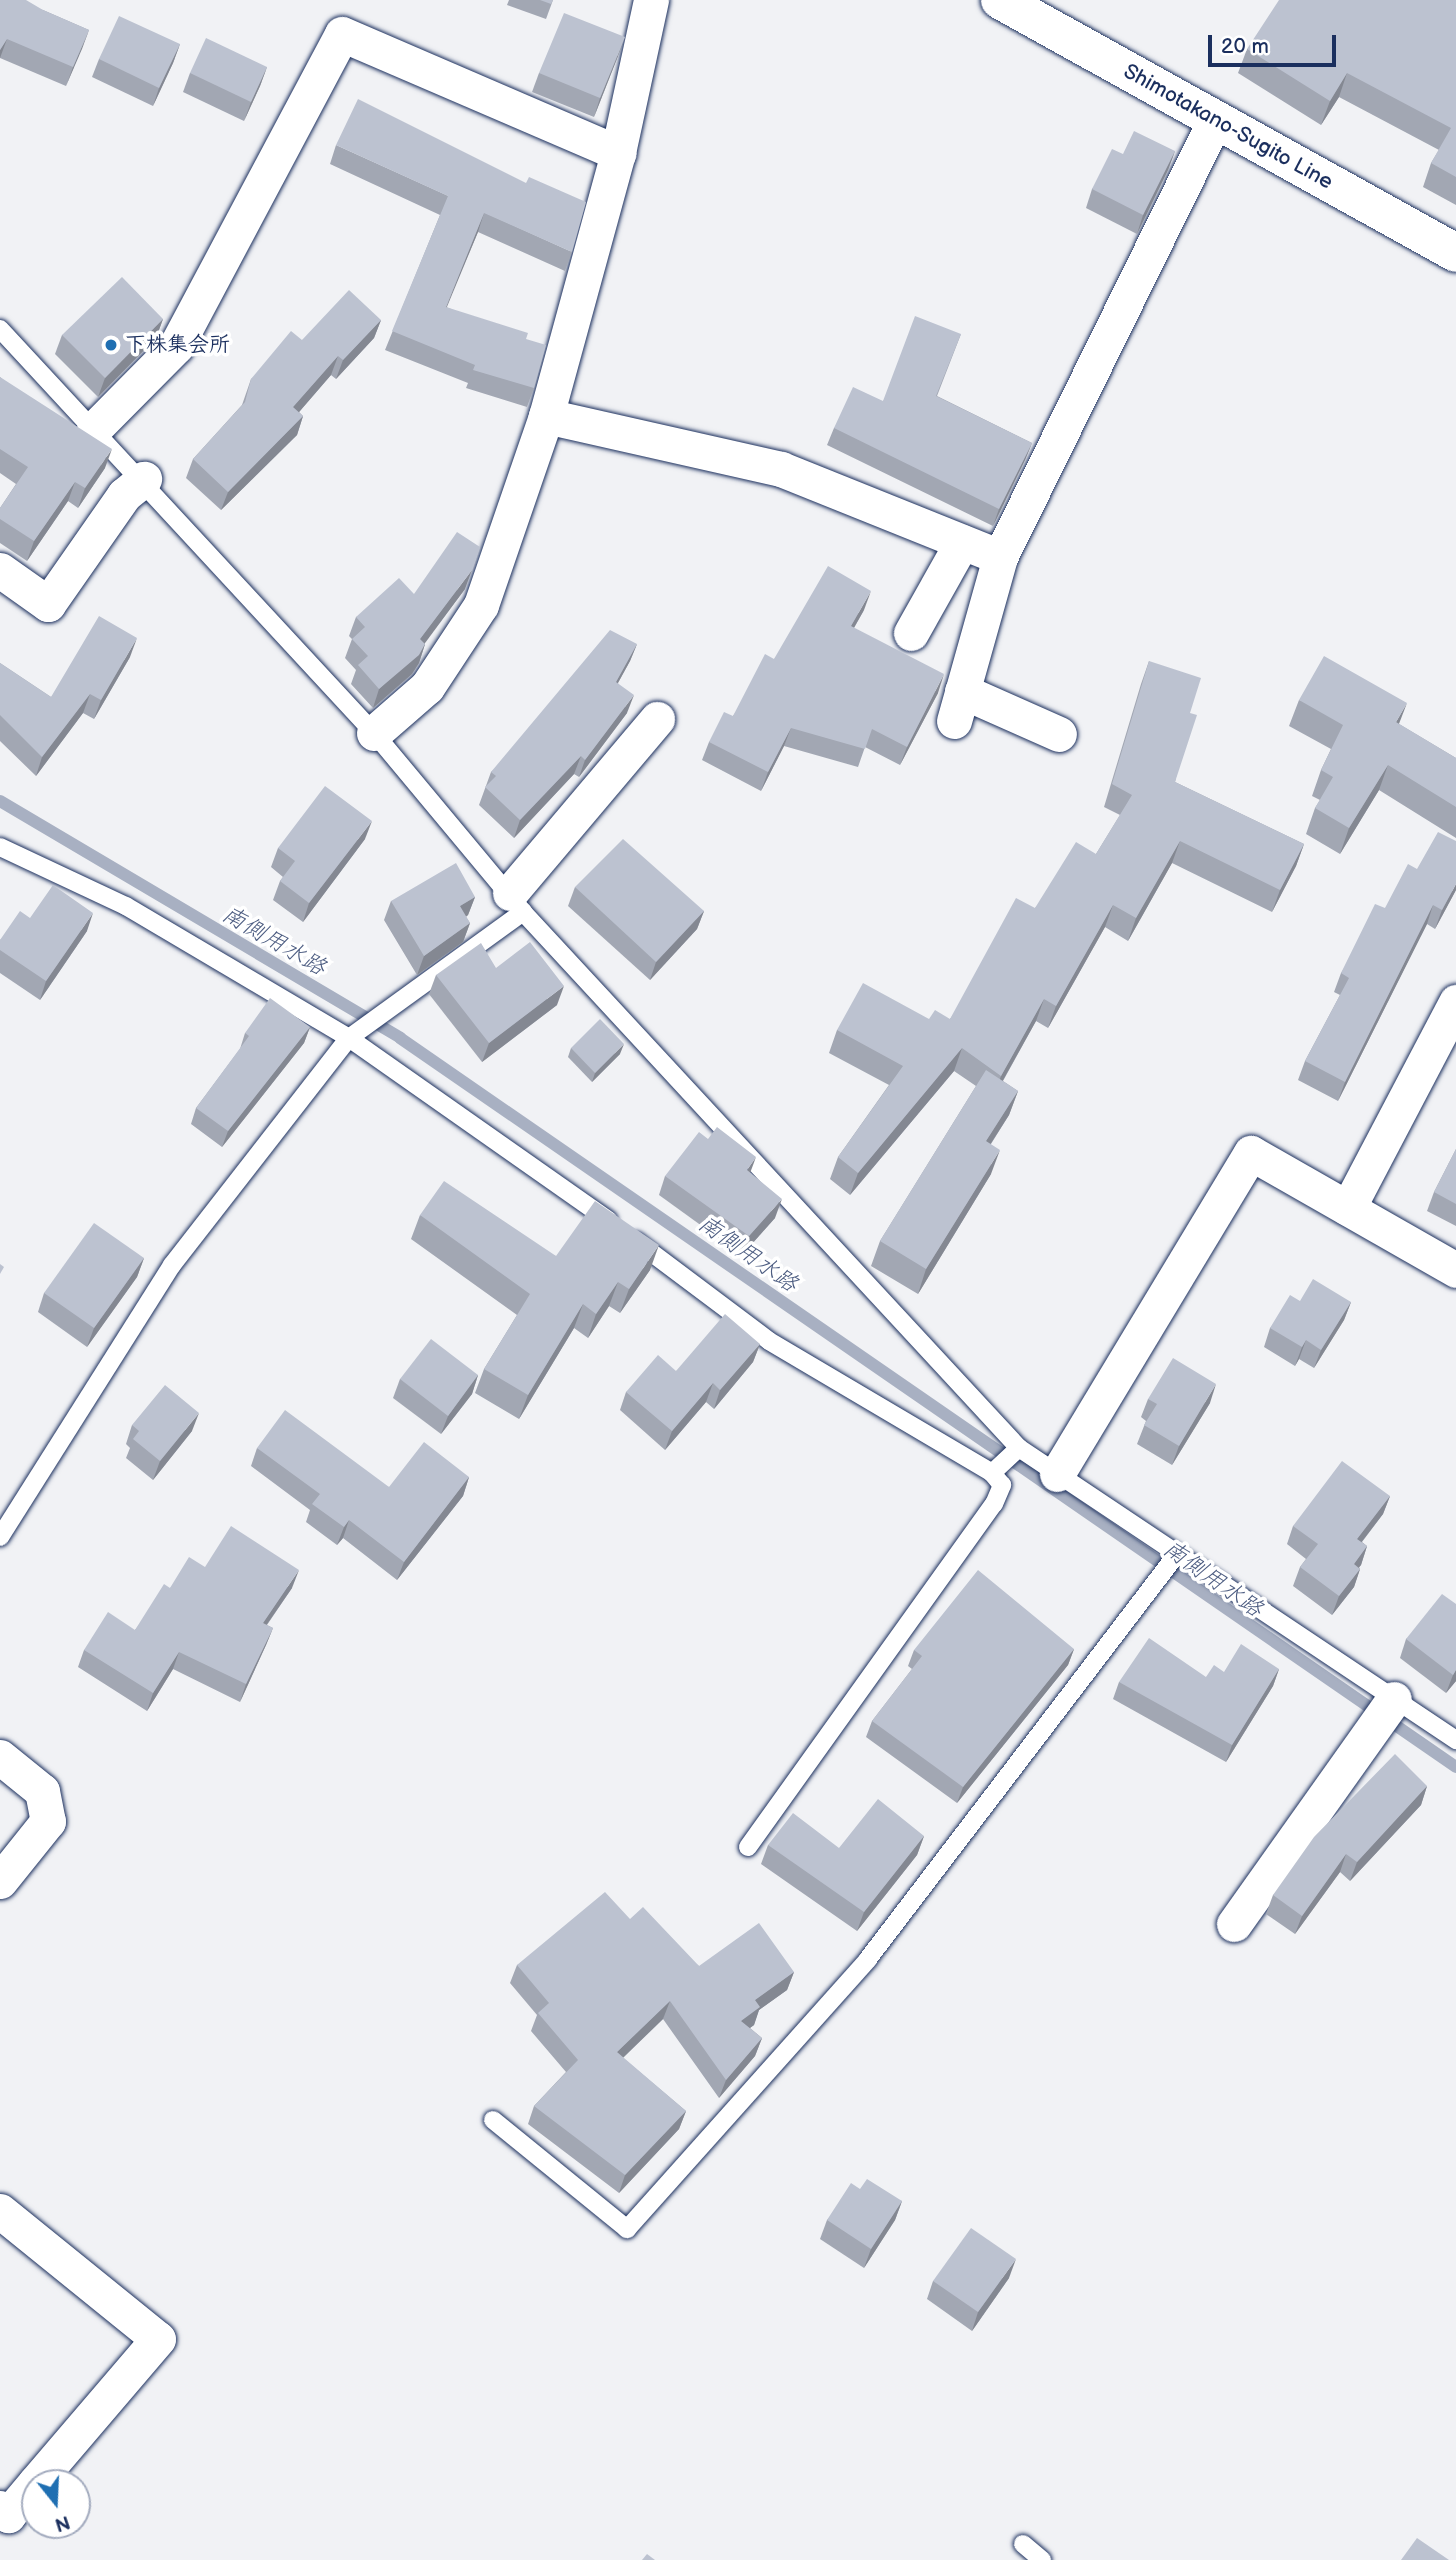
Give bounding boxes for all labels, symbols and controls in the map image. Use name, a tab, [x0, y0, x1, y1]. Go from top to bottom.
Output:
scale bar	[1211, 21, 1339, 65]
text: 20 m	[1221, 34, 1269, 59]
street label: Shimotakano-Sugito Line	[1119, 59, 1337, 195]
place label: 下株集会所	[125, 332, 230, 358]
marker: 下株集会所	[103, 337, 119, 353]
water label: 南側用水路	[217, 900, 331, 982]
water label: 南側用水路	[693, 1210, 803, 1298]
water label: 南側用水路	[1158, 1535, 1268, 1623]
north arrow	[21, 2469, 91, 2539]
text: N	[52, 2509, 72, 2536]

